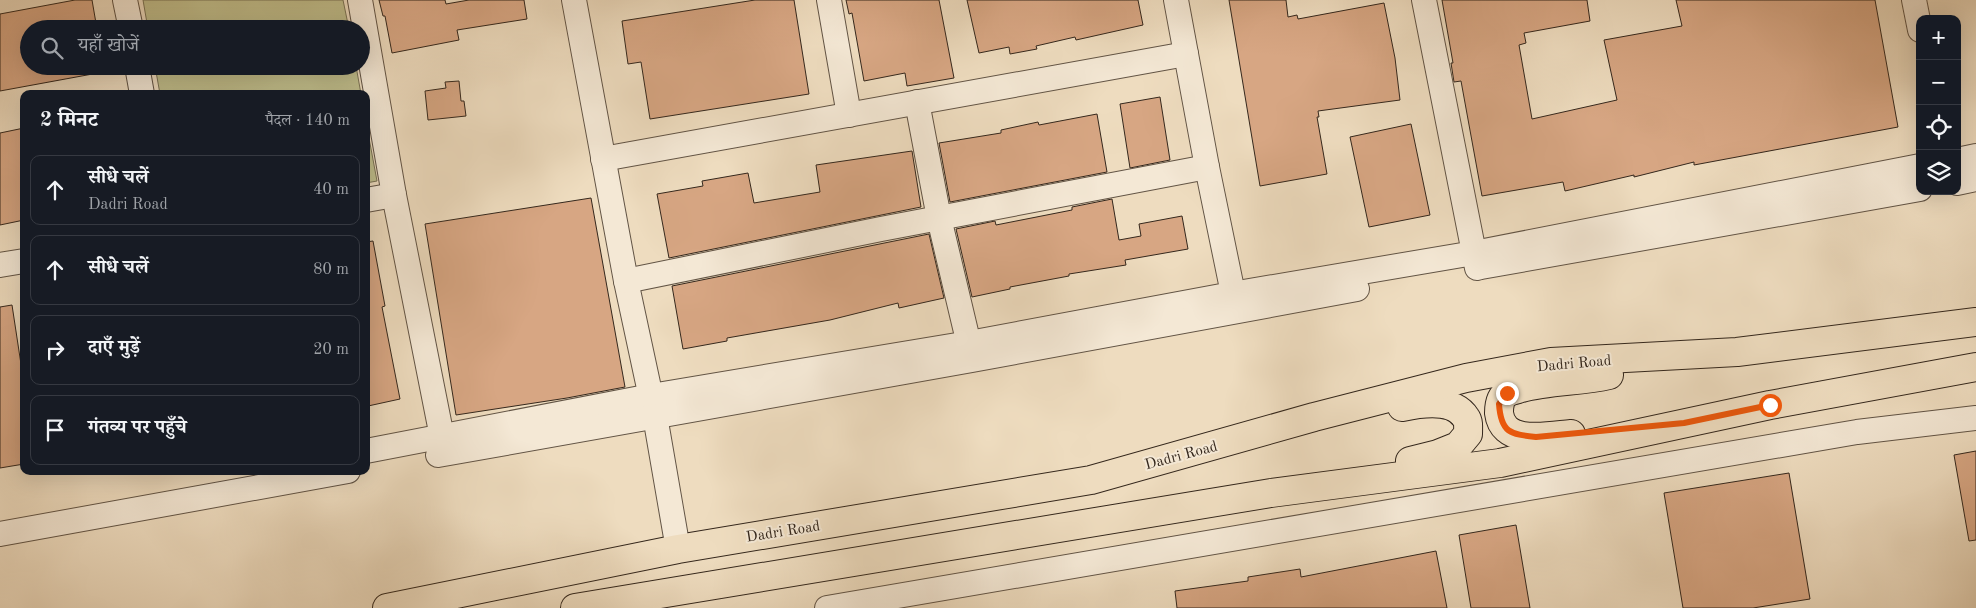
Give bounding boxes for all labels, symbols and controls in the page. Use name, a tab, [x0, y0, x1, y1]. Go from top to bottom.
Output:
map controls	[1916, 15, 1961, 195]
button: +	[1916, 15, 1961, 60]
search box	[20, 20, 370, 75]
icon: search	[38, 34, 66, 62]
text: यहाँ खोजें	[78, 37, 139, 56]
button: −	[1916, 60, 1961, 105]
button: locate	[1916, 105, 1961, 150]
text: 2 मिनट	[40, 110, 98, 131]
text: पैदल · 140 m	[265, 113, 350, 129]
button: layers	[1916, 150, 1961, 195]
text: सीधे चलें	[88, 169, 148, 188]
icon: ahead	[41, 176, 69, 204]
text: 40 m	[313, 182, 349, 198]
text: Dadri Road	[88, 197, 168, 213]
icon: ahead	[41, 256, 69, 284]
text: सीधे चलें	[88, 259, 148, 278]
text: 80 m	[313, 262, 349, 278]
icon: right	[41, 336, 69, 364]
text: दाएँ मुड़ें	[88, 339, 140, 358]
text: 20 m	[313, 342, 349, 358]
street label: Dadri Road	[1536, 354, 1612, 375]
route end	[1496, 382, 1519, 405]
route start	[1759, 394, 1782, 417]
icon: arrive	[41, 416, 69, 444]
text: गंतव्य पर पहुँचे	[88, 419, 187, 438]
street label: Dadri Road	[1143, 439, 1220, 473]
street label: Dadri Road	[745, 519, 821, 546]

